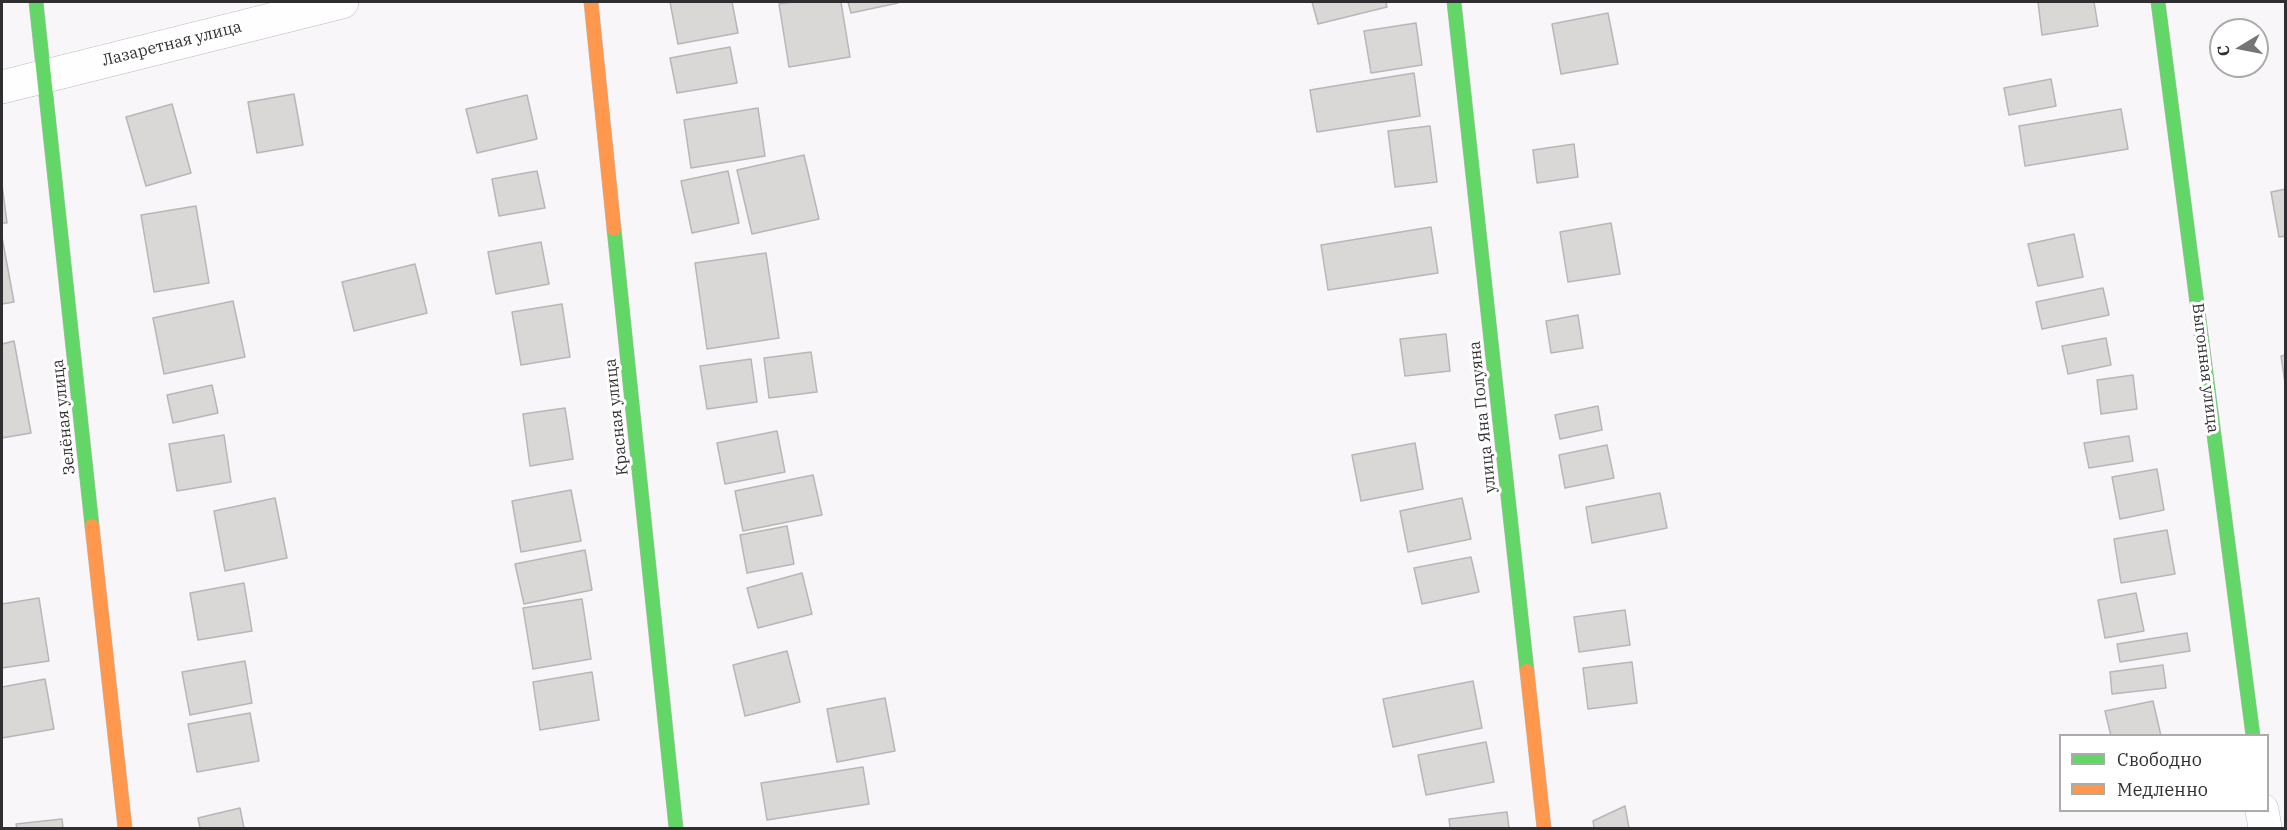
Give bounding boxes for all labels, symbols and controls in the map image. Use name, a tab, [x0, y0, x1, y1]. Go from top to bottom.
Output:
street label: Лазаретная улица	[100, 17, 244, 71]
north arrow	[2209, 18, 2269, 78]
text: С	[2212, 44, 2234, 58]
street label: Выгонная улица	[2188, 302, 2222, 434]
street label: улица Яна Полуяна	[1465, 340, 1501, 494]
street label: Зелёная улица	[48, 358, 80, 476]
street label: Красная улица	[601, 358, 633, 476]
legend	[2059, 734, 2269, 812]
text: Свободно	[2117, 748, 2202, 771]
text: Медленно	[2117, 778, 2208, 801]

